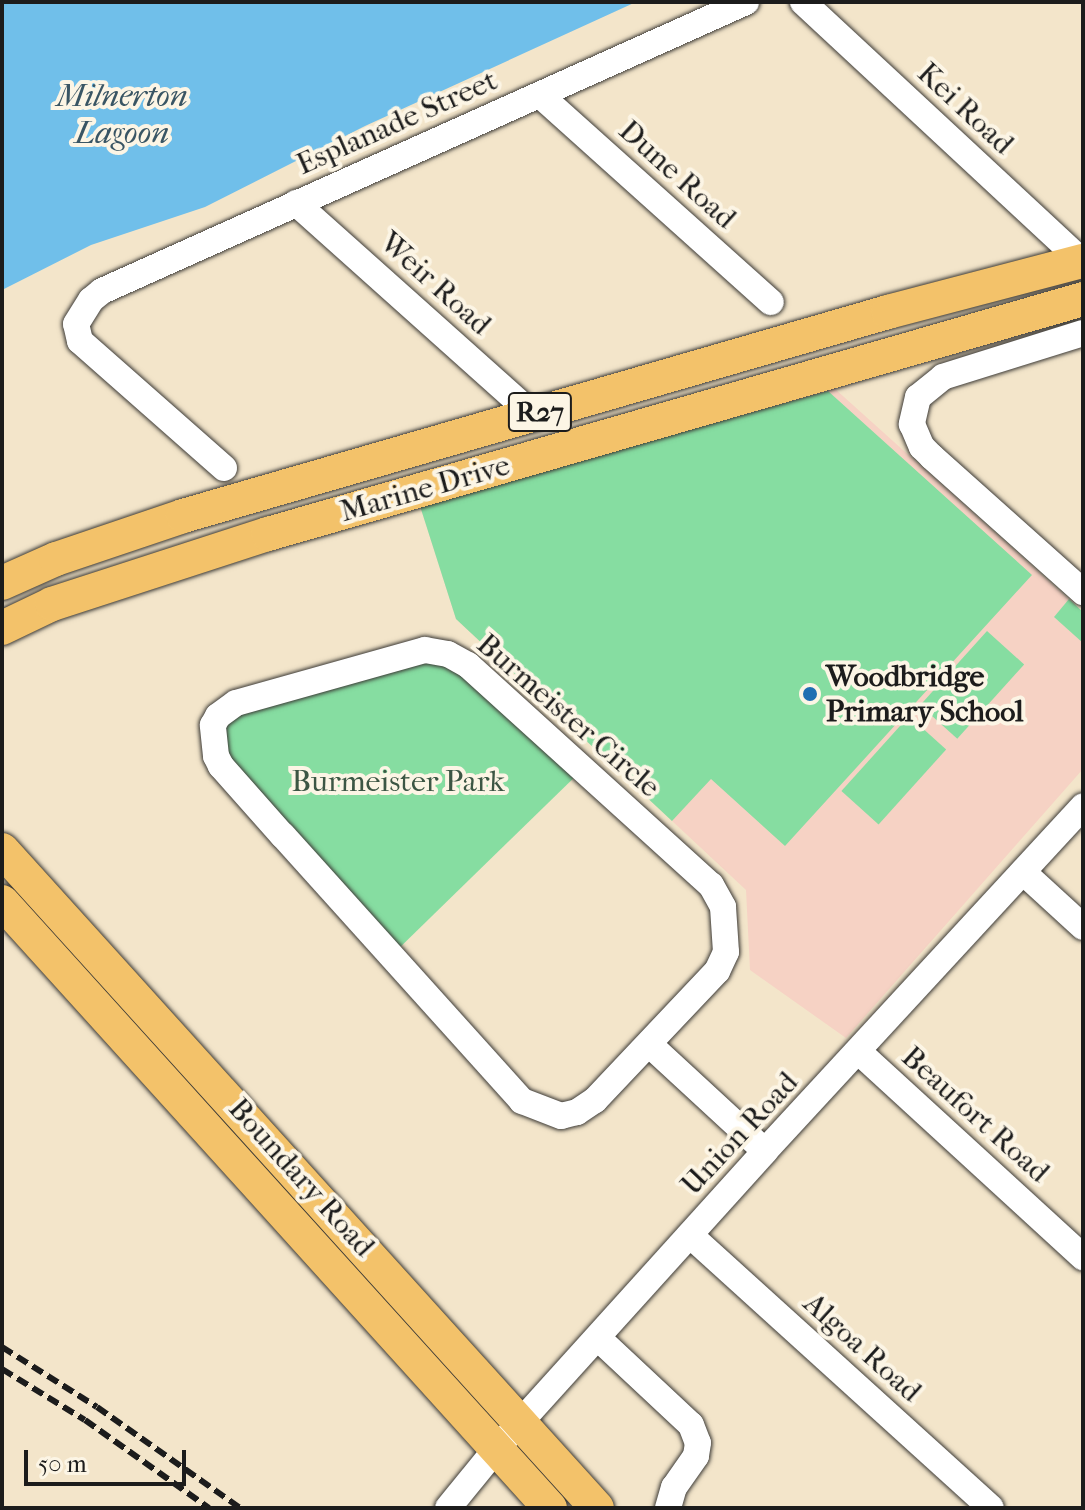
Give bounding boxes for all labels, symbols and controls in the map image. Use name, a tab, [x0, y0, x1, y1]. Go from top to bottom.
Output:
street label: Kei Road	[909, 56, 1021, 162]
street label: Esplanade Street	[291, 63, 503, 183]
water label: Milnerton Lagoon	[56, 78, 188, 153]
street label: Dune Road	[611, 113, 743, 237]
street label: Weir Road	[372, 225, 498, 343]
road number: R27	[506, 388, 574, 436]
street label: Marine Drive	[336, 448, 514, 530]
street label: Burmeister Circle	[469, 627, 667, 805]
place label: Woodbridge Primary School	[826, 659, 1023, 730]
marker: Woodbridge Primary School	[801, 685, 819, 703]
park label: Burmeister Park	[291, 764, 505, 800]
street label: Beaufort Road	[894, 1039, 1056, 1191]
street label: Union Road	[674, 1065, 806, 1203]
street label: Boundary Road	[220, 1091, 382, 1265]
street label: Algoa Road	[796, 1286, 928, 1410]
scale bar	[28, 1434, 190, 1484]
text: 50 m	[38, 1450, 87, 1478]

